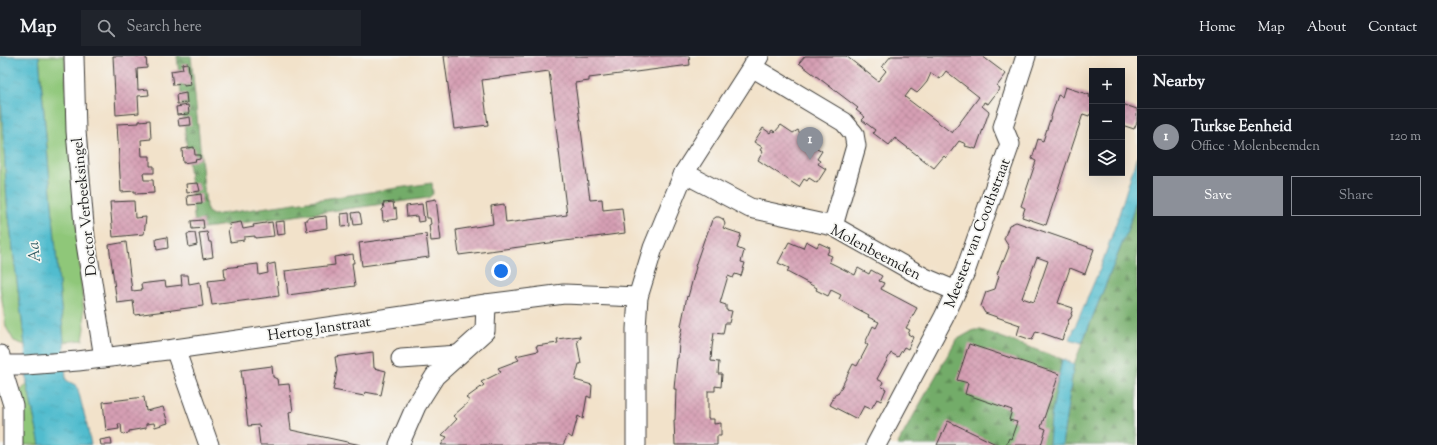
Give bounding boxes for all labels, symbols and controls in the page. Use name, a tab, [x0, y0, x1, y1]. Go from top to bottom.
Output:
search box	[81, 10, 361, 46]
text: Map	[20, 14, 57, 41]
icon: search	[95, 17, 117, 39]
text: Search here	[127, 17, 202, 38]
text: Home	[1199, 18, 1236, 38]
text: Map	[1258, 18, 1285, 38]
text: About	[1307, 18, 1346, 38]
text: Contact	[1368, 18, 1417, 38]
map controls	[1089, 68, 1125, 176]
button: +	[1089, 68, 1125, 104]
text: Nearby	[1153, 70, 1205, 94]
button: −	[1089, 104, 1125, 140]
text: Turkse Eenheid	[1191, 117, 1292, 138]
pin: 1	[797, 127, 823, 160]
text: 1	[1164, 128, 1168, 146]
text: 120 m	[1390, 128, 1421, 146]
street label: Doctor Verbeeksingel	[68, 136, 103, 277]
text: Office · Molenbeemden	[1191, 138, 1320, 156]
button: layers	[1089, 140, 1125, 176]
street label: Meester van Coothstraat	[940, 156, 1017, 311]
button: Save	[1153, 176, 1283, 216]
button: Share	[1291, 176, 1421, 216]
street label: Molenbeemden	[826, 221, 925, 286]
water label: Aa	[23, 240, 48, 263]
your location	[491, 261, 511, 281]
street label: Hertog Janstraat	[266, 312, 372, 347]

